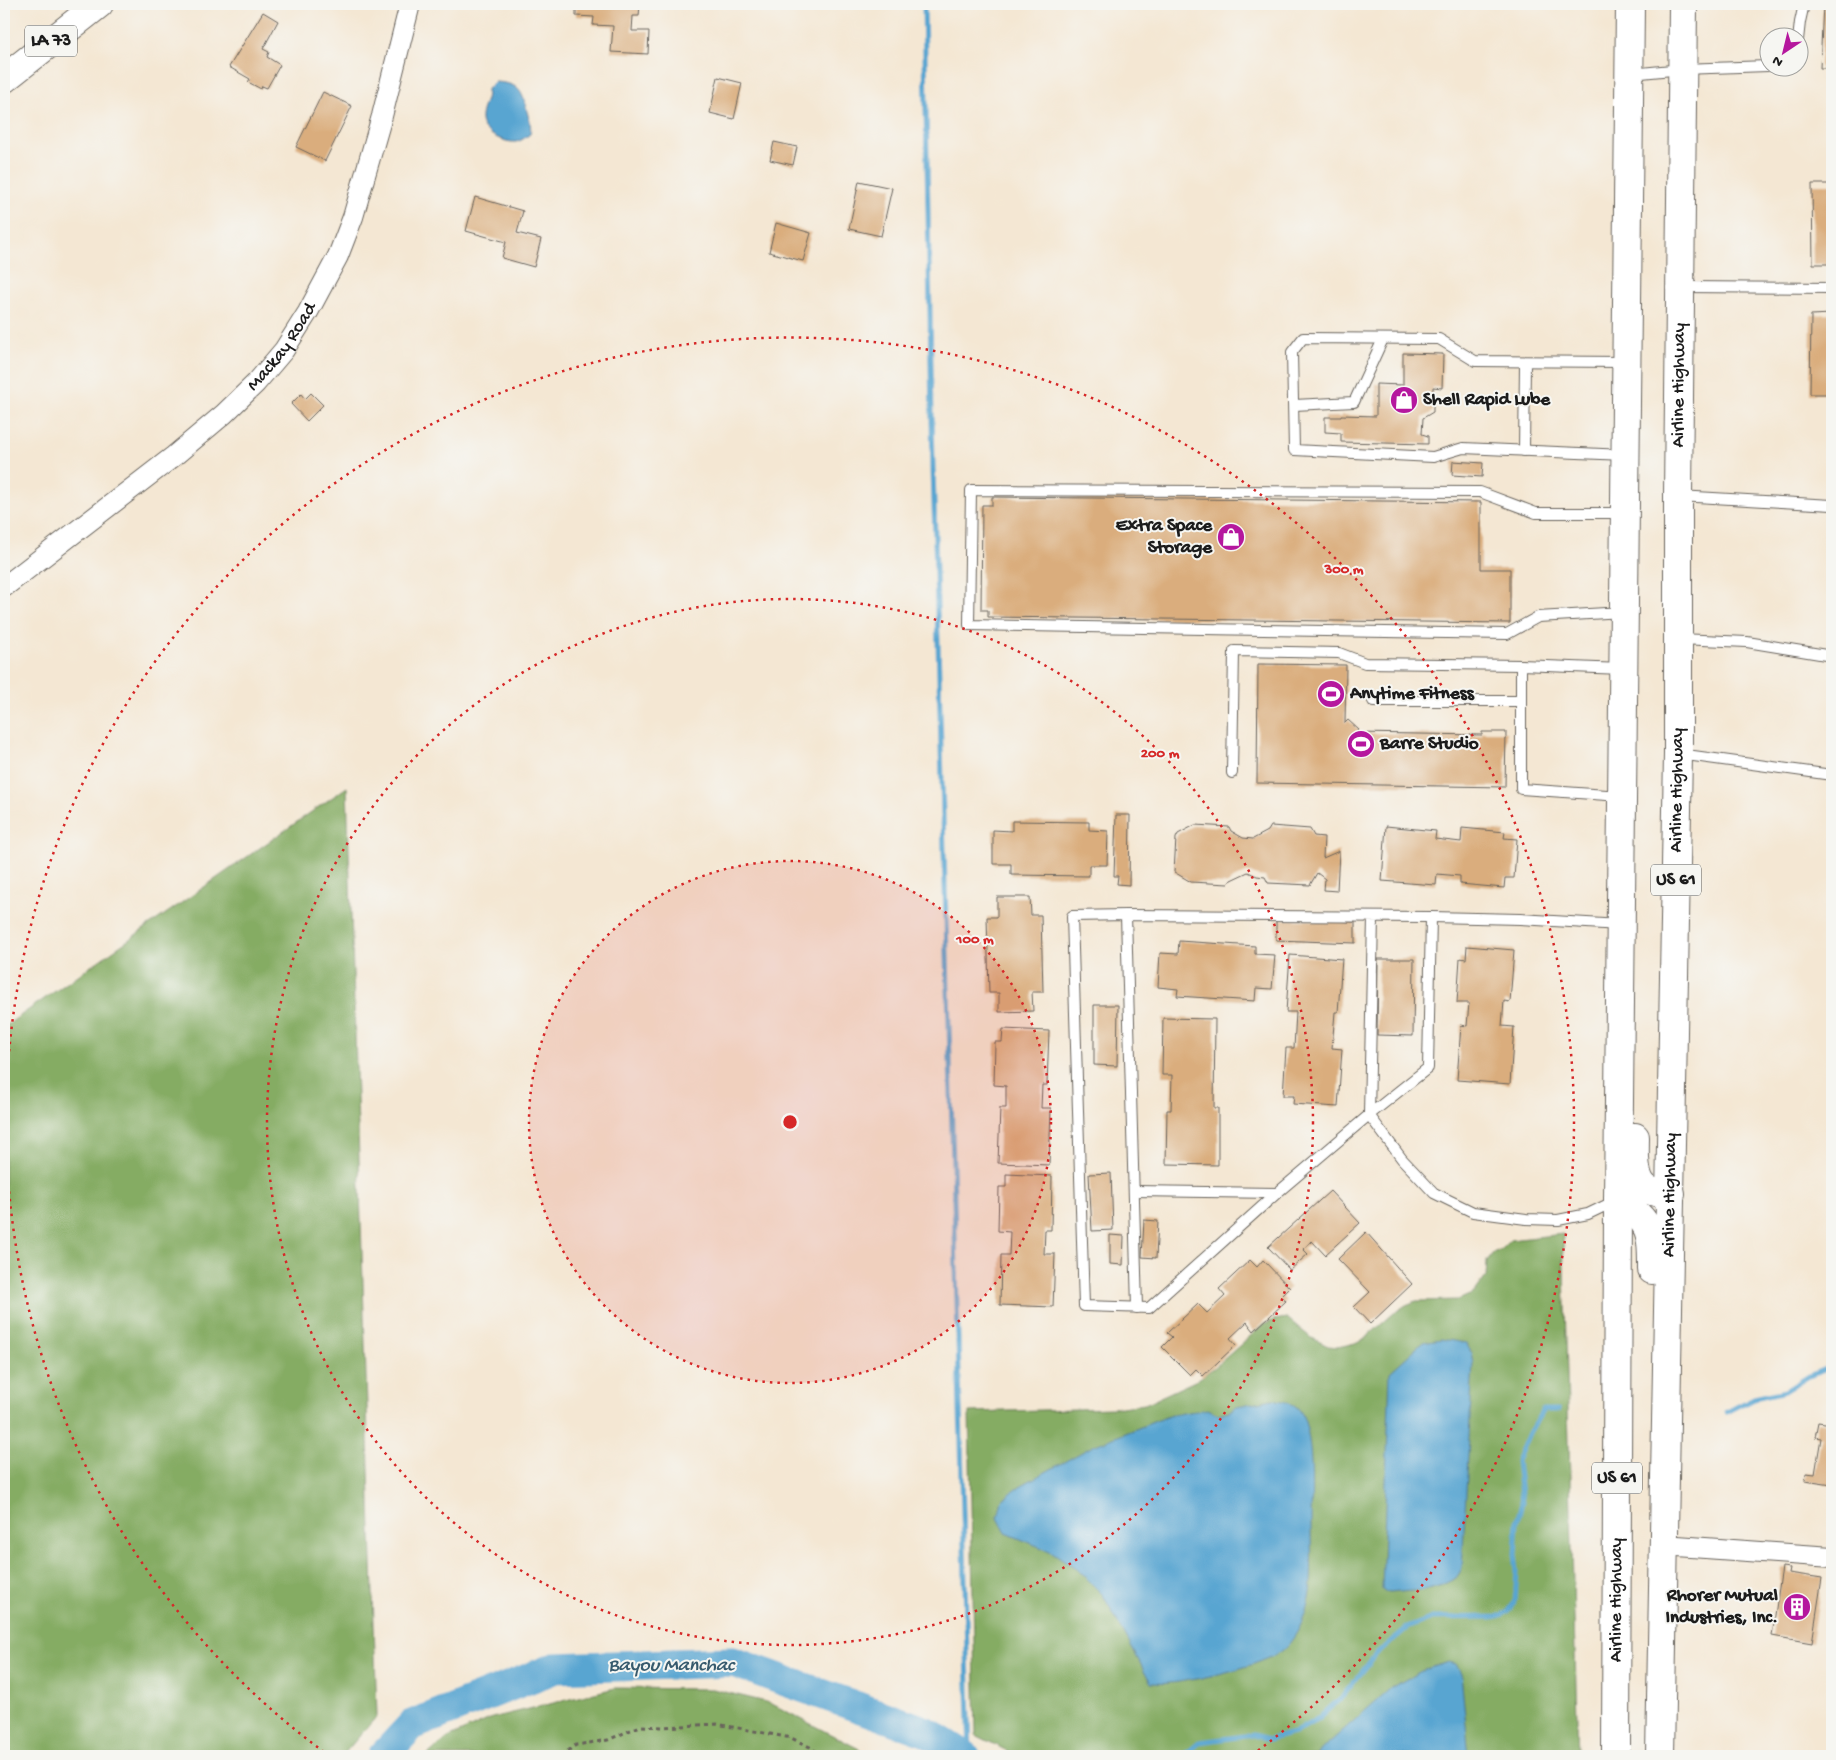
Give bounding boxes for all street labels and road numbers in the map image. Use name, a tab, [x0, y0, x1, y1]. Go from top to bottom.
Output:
road number: LA 73	[25, 26, 77, 56]
street label: Mackay Road	[242, 297, 323, 397]
street label: Airline Highway	[1667, 322, 1691, 447]
street label: Airline Highway	[1665, 727, 1690, 853]
road number: US 61	[1651, 864, 1701, 896]
street label: Airline Highway	[1657, 1132, 1683, 1257]
road number: US 61	[1592, 1462, 1642, 1494]
street label: Airline Highway	[1605, 1537, 1628, 1662]

